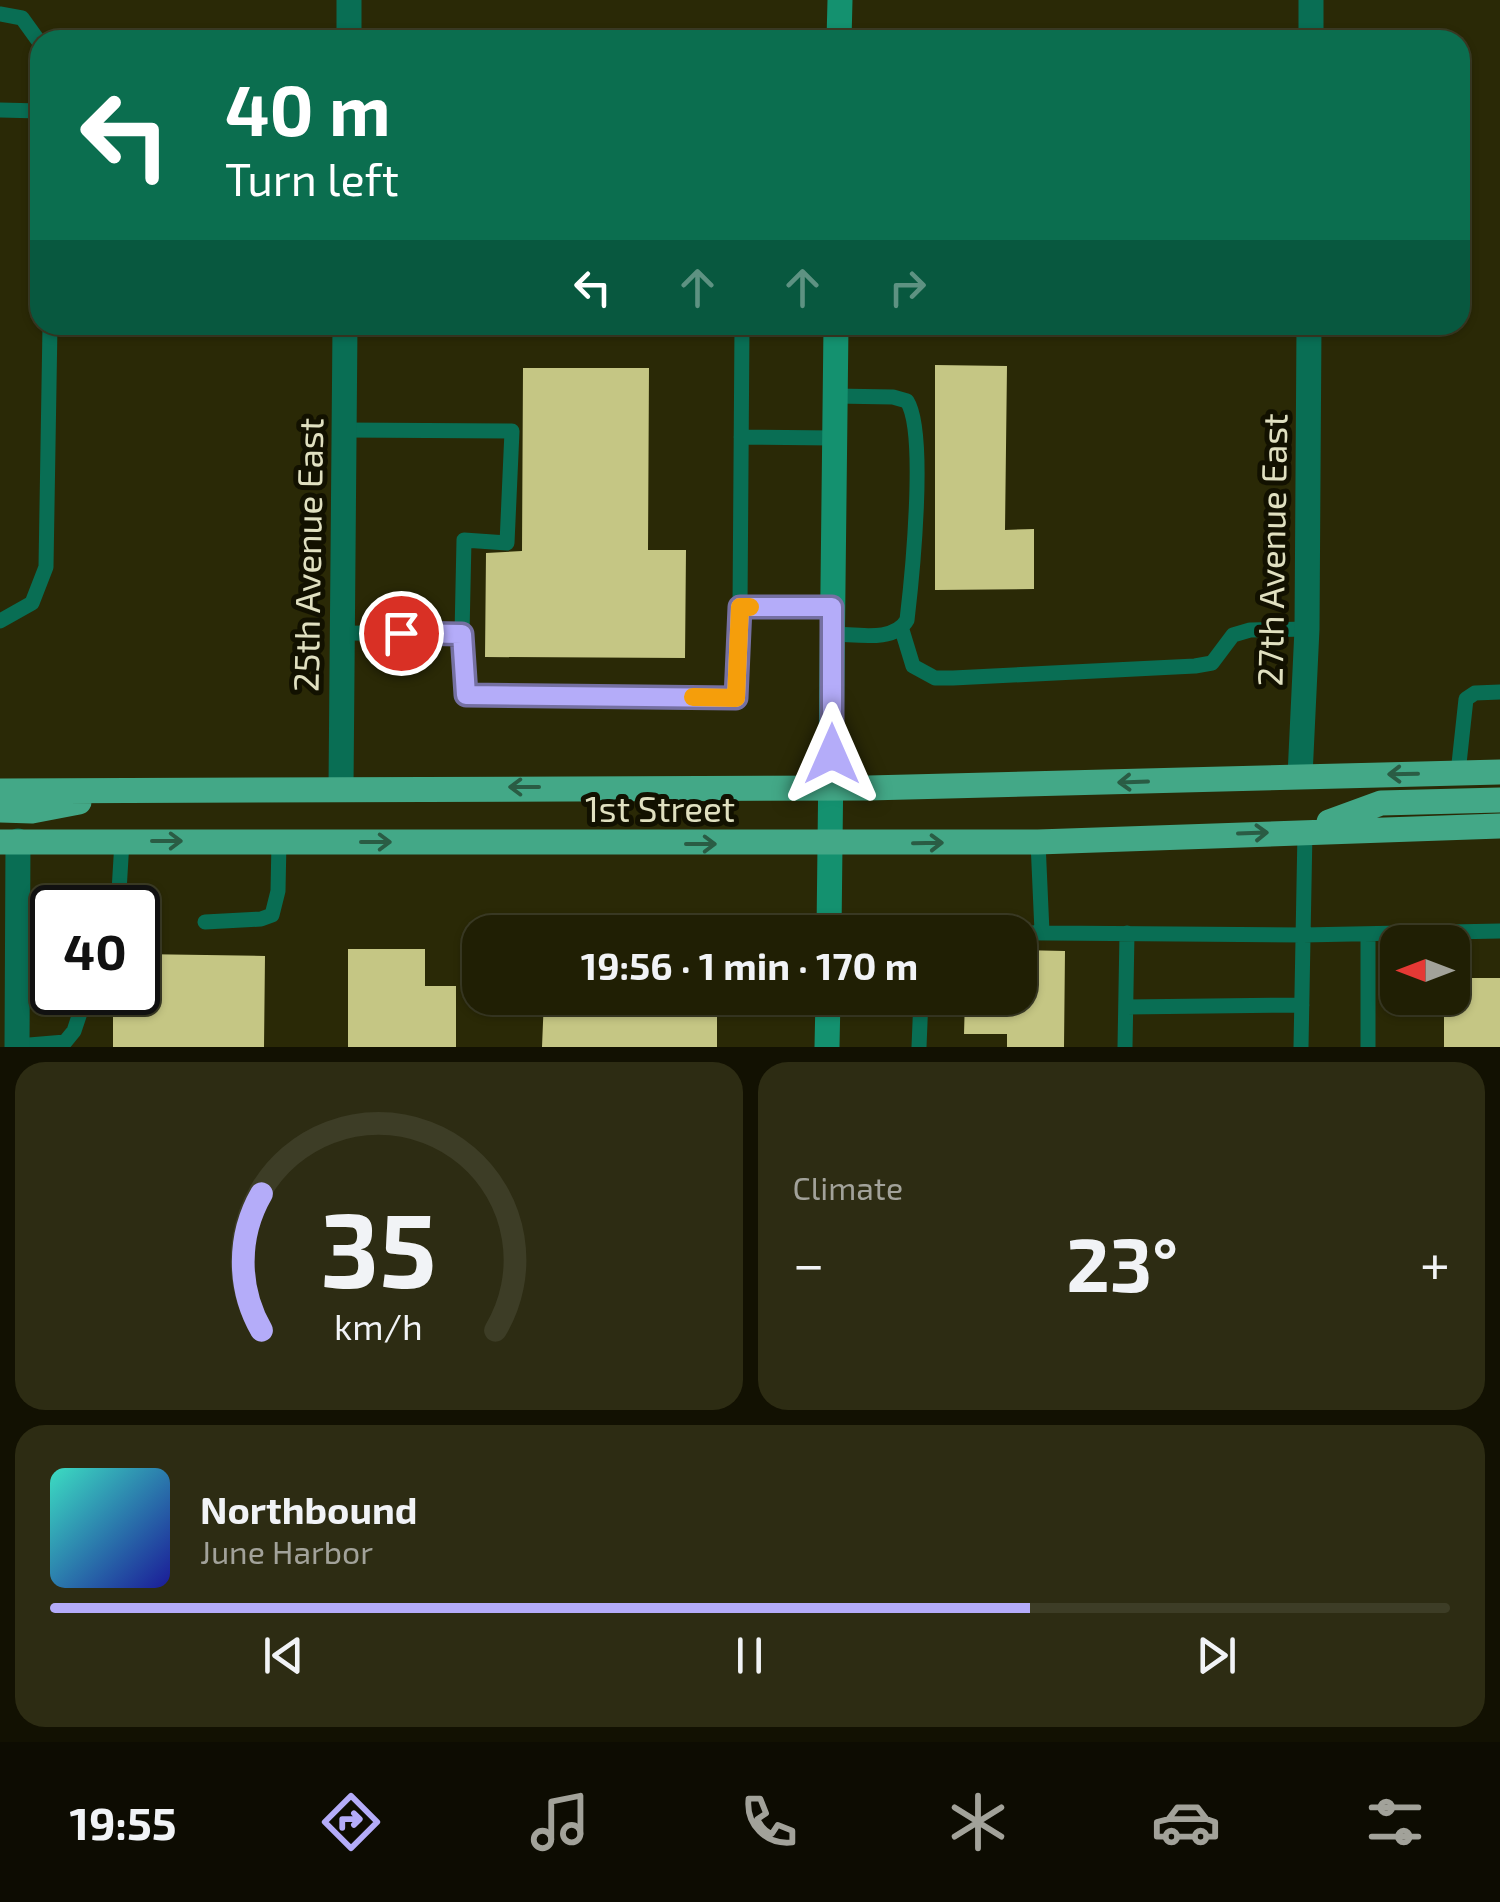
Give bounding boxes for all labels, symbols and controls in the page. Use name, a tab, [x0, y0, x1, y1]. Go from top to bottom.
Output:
text: 40 m	[225, 66, 391, 150]
icon: left	[60, 70, 190, 200]
text: Turn left	[225, 151, 399, 205]
icon: left	[565, 260, 620, 315]
icon: ahead	[670, 260, 725, 315]
icon: ahead	[775, 260, 830, 315]
icon: right	[880, 260, 935, 315]
street label: 27th Avenue East	[1248, 413, 1294, 687]
street label: 25th Avenue East	[284, 418, 330, 692]
pin	[359, 591, 444, 676]
icon: arrive	[374, 606, 429, 661]
position arrow	[780, 702, 884, 806]
one-way arrow	[1387, 764, 1420, 784]
one-way arrow	[1117, 773, 1149, 792]
one-way arrow	[508, 778, 540, 796]
street label: 1st Street	[585, 787, 735, 829]
one-way arrow	[1236, 823, 1268, 842]
one-way arrow	[150, 832, 183, 850]
one-way arrow	[360, 832, 392, 852]
one-way arrow	[684, 834, 717, 854]
one-way arrow	[912, 834, 944, 852]
speed limit sign: 40	[30, 885, 160, 1015]
north arrow	[1380, 925, 1470, 1015]
map controls	[1380, 925, 1470, 1015]
text: 19:56 · 1 min · 170 m	[581, 942, 918, 988]
text: Climate	[793, 1168, 903, 1206]
text: 35	[321, 1184, 437, 1309]
text: 23°	[1066, 1217, 1178, 1307]
text: −	[793, 1229, 825, 1295]
text: +	[1420, 1229, 1450, 1295]
text: km/h	[334, 1304, 423, 1347]
text: Northbound	[200, 1486, 418, 1532]
text: June Harbor	[200, 1532, 373, 1570]
icon: previous	[256, 1628, 311, 1683]
icon: pause	[722, 1628, 777, 1683]
icon: next	[1189, 1628, 1244, 1683]
icon: directions	[316, 1787, 386, 1857]
icon: music	[525, 1787, 595, 1857]
icon: phone	[734, 1787, 804, 1857]
icon: climate	[943, 1787, 1013, 1857]
icon: car	[1151, 1787, 1221, 1857]
icon: filters	[1360, 1787, 1430, 1857]
text: 19:55	[69, 1795, 177, 1849]

